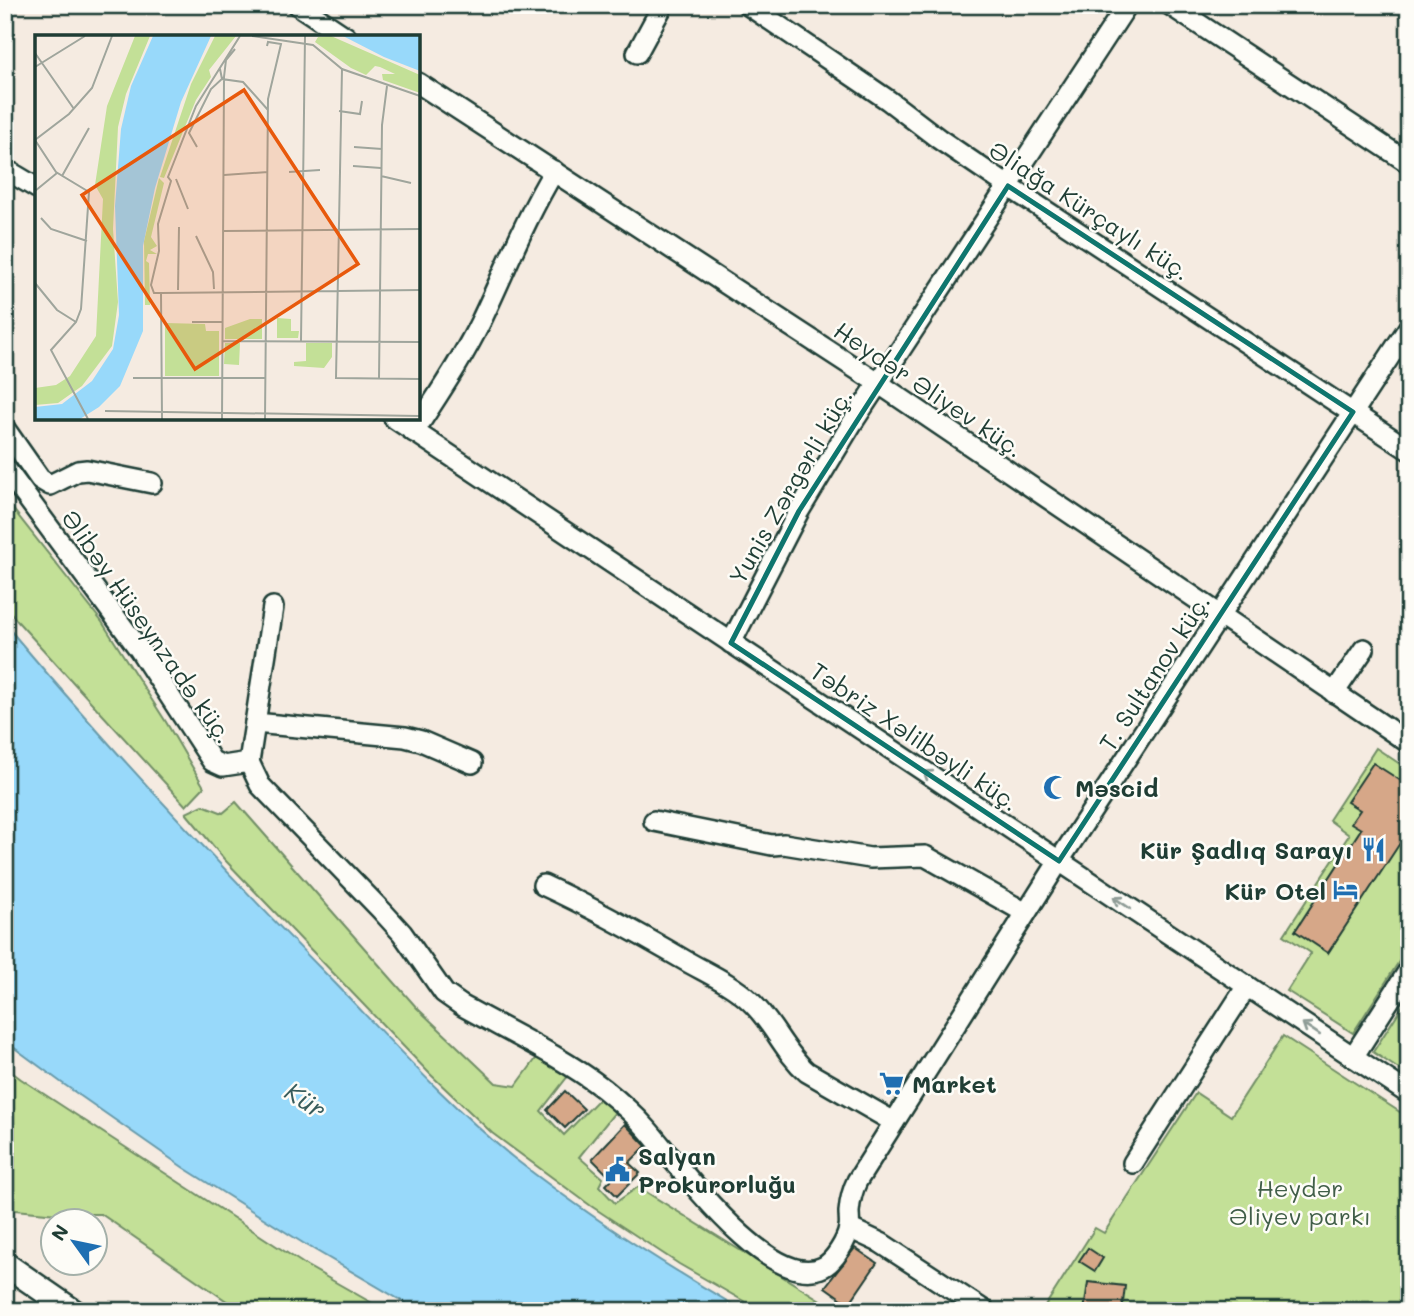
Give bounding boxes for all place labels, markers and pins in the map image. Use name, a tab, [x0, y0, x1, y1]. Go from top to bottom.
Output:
place label: Məscid	[1075, 772, 1158, 803]
mosque icon: Məscid	[1041, 773, 1069, 801]
place label: Kür Şadlıq Sarayı	[1140, 834, 1353, 865]
restaurant icon: Kür Şadlıq Sarayı	[1359, 835, 1387, 863]
place label: Kür Otel	[1224, 875, 1326, 906]
hotel icon: Kür Otel	[1332, 876, 1360, 904]
place label: Market	[912, 1068, 997, 1099]
supermarket icon: Market	[878, 1069, 906, 1097]
place label: Salyan Prokurorluğu	[638, 1140, 796, 1199]
public building icon: Salyan Prokurorluğu	[604, 1155, 632, 1183]

